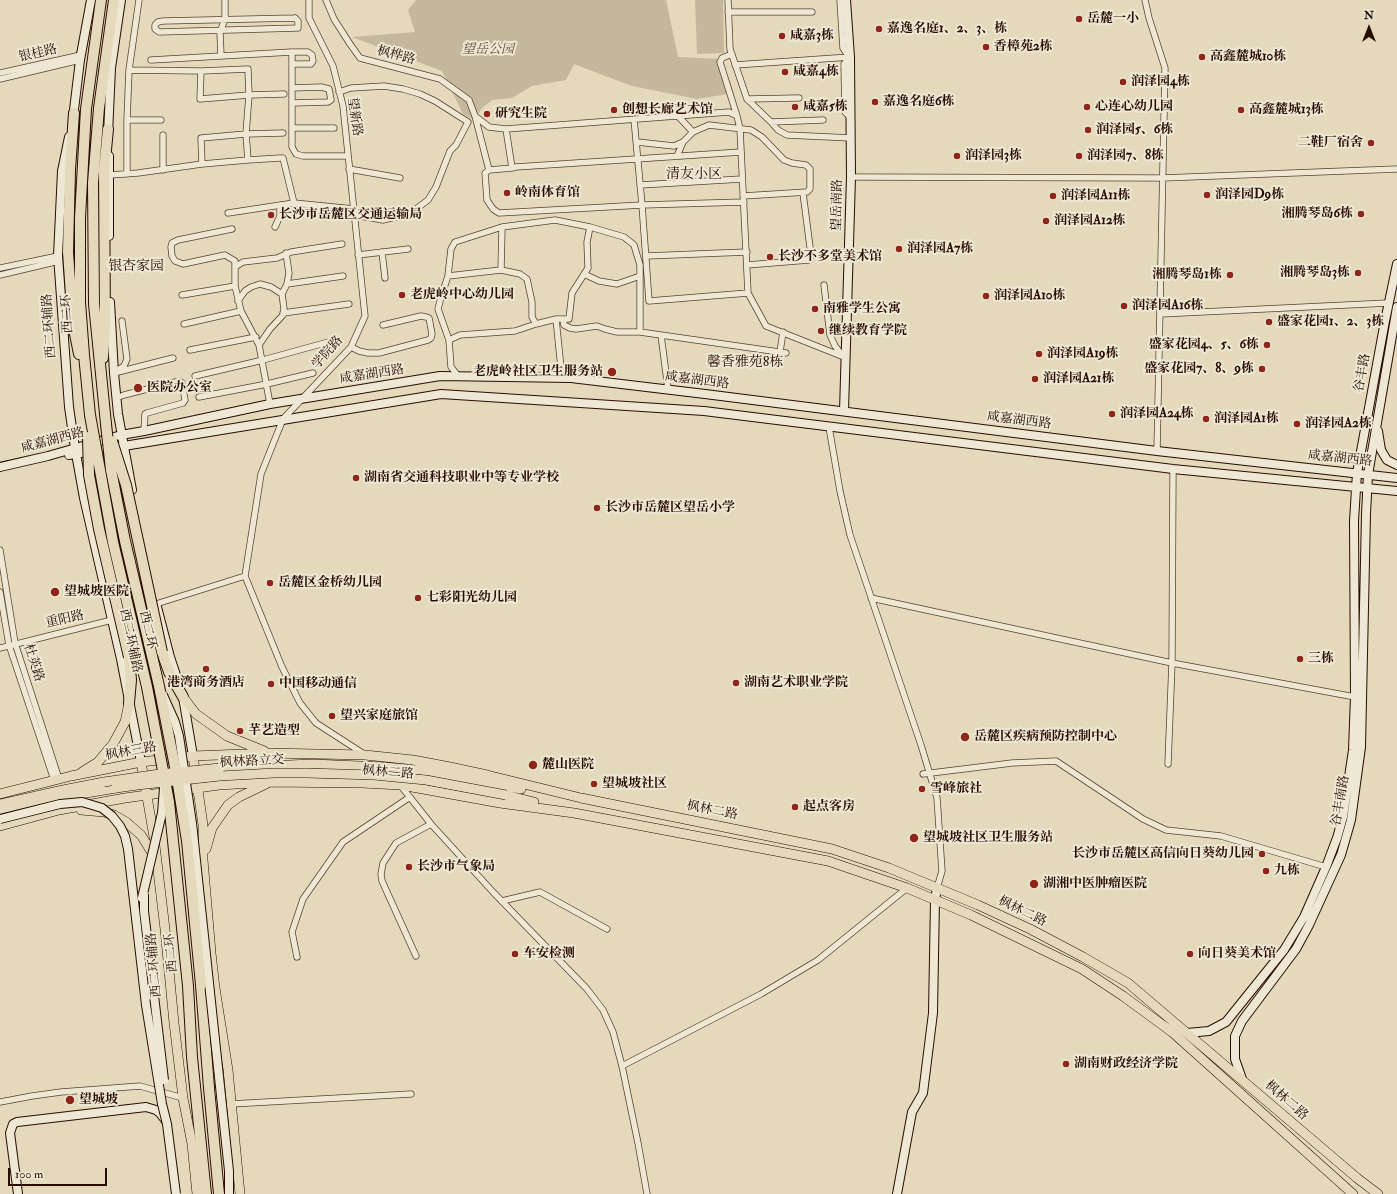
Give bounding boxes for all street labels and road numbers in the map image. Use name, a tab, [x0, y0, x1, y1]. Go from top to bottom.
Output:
street label: 银桂路	[17, 42, 59, 66]
street label: 枫桦路	[375, 43, 417, 69]
street label: 望新路	[344, 97, 364, 137]
street label: 望岳南路	[830, 179, 846, 231]
street label: 西二环辅路	[40, 293, 60, 359]
street label: 西二环	[59, 294, 77, 334]
street label: 学院路	[309, 333, 347, 373]
street label: 谷丰路	[1352, 352, 1374, 394]
street label: 咸嘉湖西路	[339, 362, 405, 388]
street label: 咸嘉湖西路	[664, 369, 730, 393]
street label: 咸嘉湖西路	[986, 409, 1052, 433]
street label: 咸嘉湖西路	[20, 425, 86, 457]
street label: 咸嘉湖西路	[1307, 448, 1373, 470]
street label: 重阳路	[44, 608, 86, 632]
street label: 西二环辅路	[116, 608, 144, 674]
street label: 西二环	[135, 609, 159, 651]
street label: 杜英路	[20, 642, 46, 684]
street label: 枫林三路	[104, 740, 158, 764]
street label: 枫林路立交	[219, 753, 285, 771]
street label: 枫林二路	[361, 763, 415, 783]
street label: 谷丰南路	[1329, 774, 1353, 828]
street label: 枫林二路	[685, 798, 739, 824]
street label: 枫林二路	[995, 894, 1049, 930]
street label: 西二环辅路	[144, 932, 166, 998]
street label: 西二环	[163, 933, 181, 973]
street label: 枫林二路	[1261, 1078, 1311, 1124]

